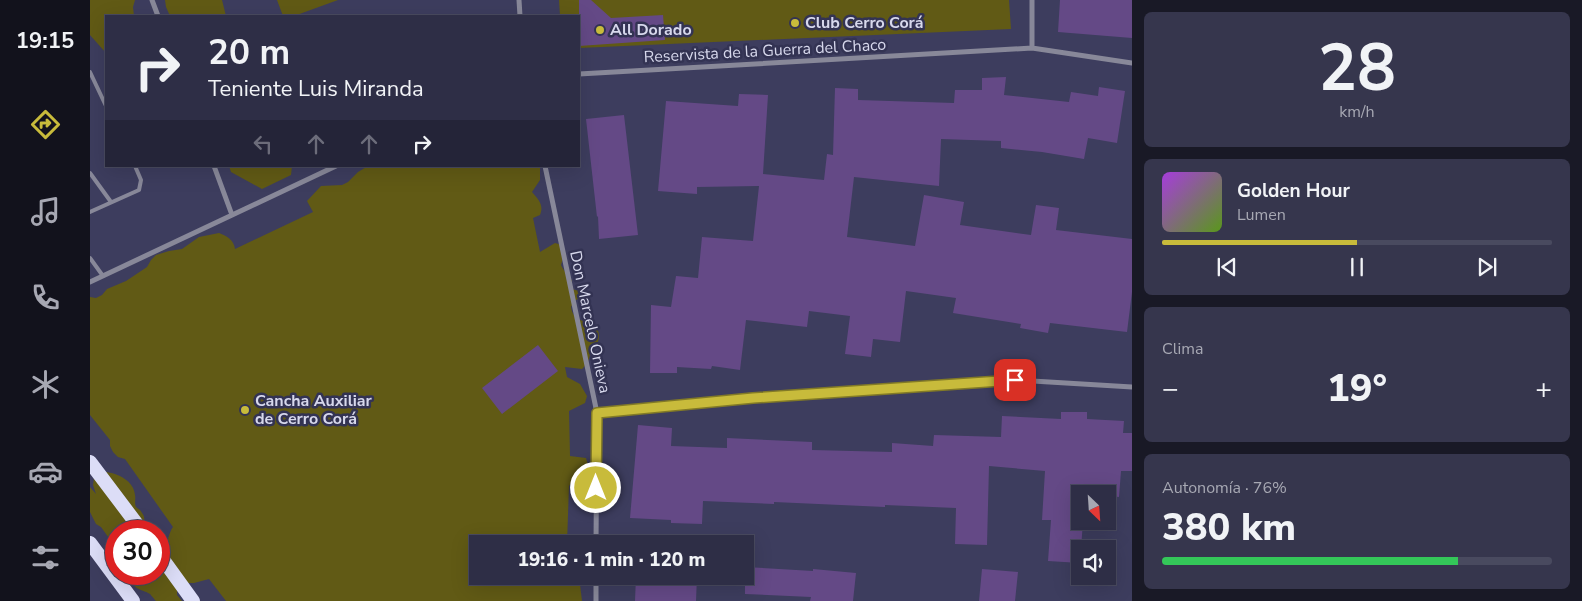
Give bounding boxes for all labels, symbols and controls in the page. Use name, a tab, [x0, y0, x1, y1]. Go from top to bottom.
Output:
place label: Club Cerro Corá	[805, 12, 924, 34]
marker: Club Cerro Corá	[789, 17, 801, 29]
place label: All Dorado	[610, 19, 692, 41]
marker: All Dorado	[594, 24, 606, 36]
text: 28	[1318, 24, 1396, 113]
text: 19:15	[16, 26, 74, 56]
text: 20 m	[208, 29, 290, 76]
street label: Reservista de la Guerra del Chaco	[643, 34, 887, 68]
icon: right	[125, 35, 190, 100]
text: Teniente Luis Miranda	[208, 74, 424, 104]
text: km/h	[1339, 101, 1375, 123]
icon: directions	[28, 107, 63, 142]
icon: left	[249, 130, 277, 158]
icon: ahead	[302, 130, 330, 158]
icon: ahead	[355, 130, 383, 158]
icon: right	[408, 130, 436, 158]
text: Golden Hour	[1237, 178, 1350, 204]
icon: music	[28, 194, 63, 229]
text: Lumen	[1237, 204, 1286, 226]
street label: Don Marcelo Onieva	[564, 249, 616, 395]
icon: previous	[1213, 253, 1241, 281]
icon: pause	[1343, 253, 1371, 281]
icon: next	[1473, 253, 1501, 281]
icon: phone	[28, 280, 63, 315]
text: Clima	[1162, 338, 1203, 360]
pin	[994, 359, 1036, 401]
text: 19°	[1327, 363, 1387, 414]
icon: arrive	[1001, 366, 1029, 394]
icon: climate	[28, 367, 63, 402]
text: −	[1162, 370, 1179, 408]
text: +	[1535, 370, 1552, 408]
place label: Cancha Auxiliar de Cerro Corá	[255, 390, 373, 430]
marker: Cancha Auxiliar de Cerro Corá	[239, 404, 251, 416]
icon: car	[28, 454, 63, 489]
position arrow	[569, 461, 621, 513]
text: Autonomía · 76%	[1162, 477, 1287, 499]
north arrow	[1071, 485, 1116, 530]
map controls	[1071, 485, 1116, 585]
text: 380 km	[1162, 502, 1296, 553]
speed limit sign: 30	[105, 520, 170, 585]
icon: filters	[28, 540, 63, 575]
button: sound	[1071, 540, 1116, 585]
text: 19:16 · 1 min · 120 m	[518, 547, 705, 573]

